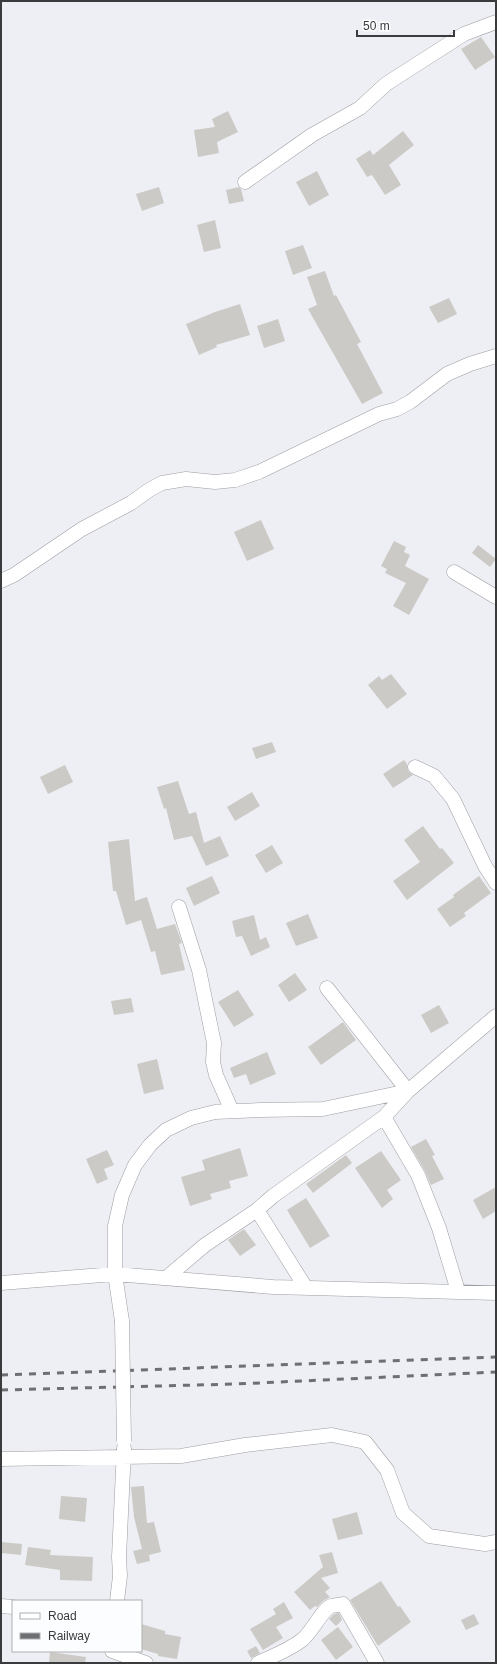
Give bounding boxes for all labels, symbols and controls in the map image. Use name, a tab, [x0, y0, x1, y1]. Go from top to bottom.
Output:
scale bar	[357, 12, 454, 38]
text: 50 m	[363, 19, 390, 33]
legend	[12, 1600, 142, 1652]
text: Road	[48, 1609, 77, 1623]
text: Railway	[48, 1629, 90, 1643]

